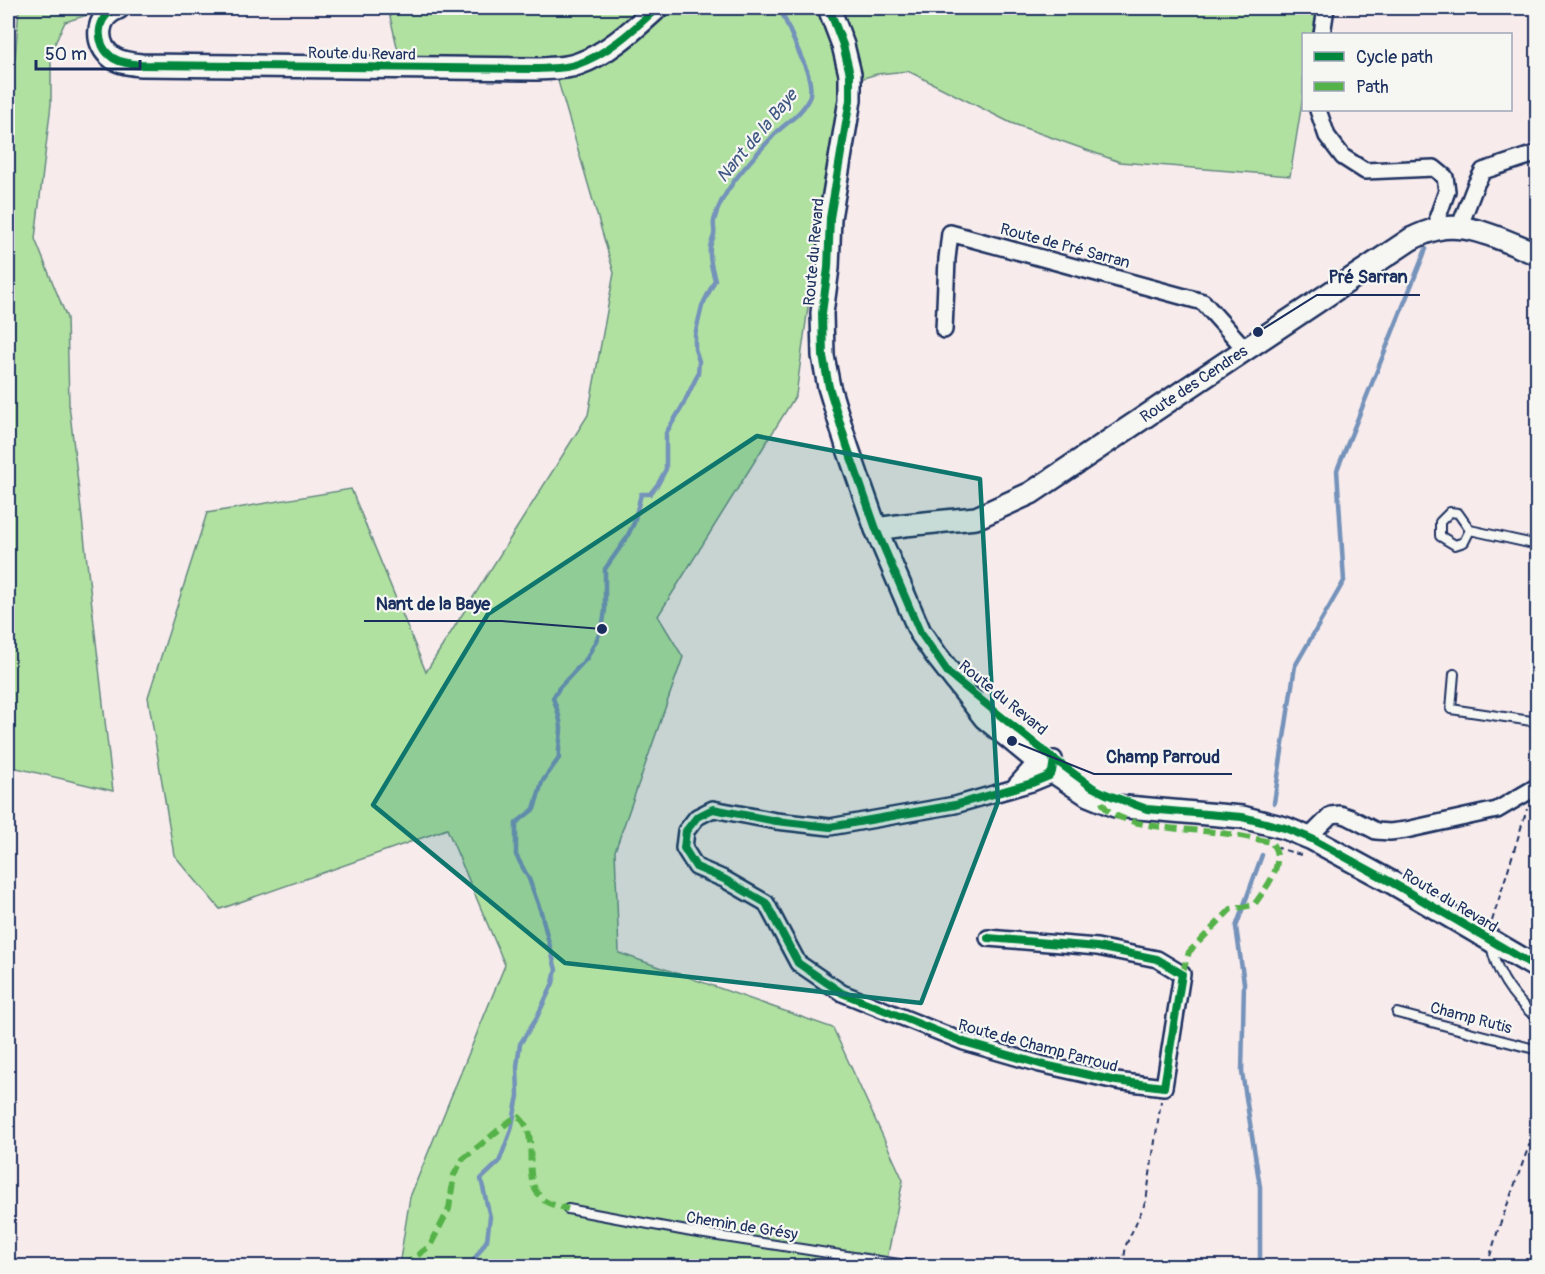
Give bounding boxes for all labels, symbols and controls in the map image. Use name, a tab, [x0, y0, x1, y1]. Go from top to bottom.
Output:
scale bar	[36, 33, 140, 71]
legend	[1302, 33, 1512, 111]
text: 50 m	[45, 43, 87, 66]
street label: Route du Revard	[308, 43, 416, 65]
text: Cycle path	[1356, 46, 1433, 69]
text: Path	[1356, 76, 1389, 99]
water label: Nant de la Baye	[711, 83, 804, 187]
street label: Route du Revard	[799, 197, 829, 307]
street label: Route de Pré Sarran	[998, 219, 1132, 273]
callout: Pré Sarran	[1317, 259, 1420, 295]
text: Pré Sarran	[1328, 266, 1408, 289]
street label: Route des Cendres	[1136, 341, 1251, 427]
callout: Nant de la Baye	[364, 585, 502, 621]
text: Nant de la Baye	[376, 593, 491, 616]
street label: Route du Revard	[955, 656, 1051, 740]
callout: Champ Parroud	[1094, 738, 1232, 774]
text: Champ Parroud	[1106, 746, 1220, 769]
street label: Route du Revard	[1399, 865, 1501, 937]
street label: Champ Rutis	[1428, 997, 1514, 1039]
street label: Route de Champ Parroud	[956, 1015, 1120, 1077]
street label: Chemin de Grésy	[685, 1207, 799, 1245]

